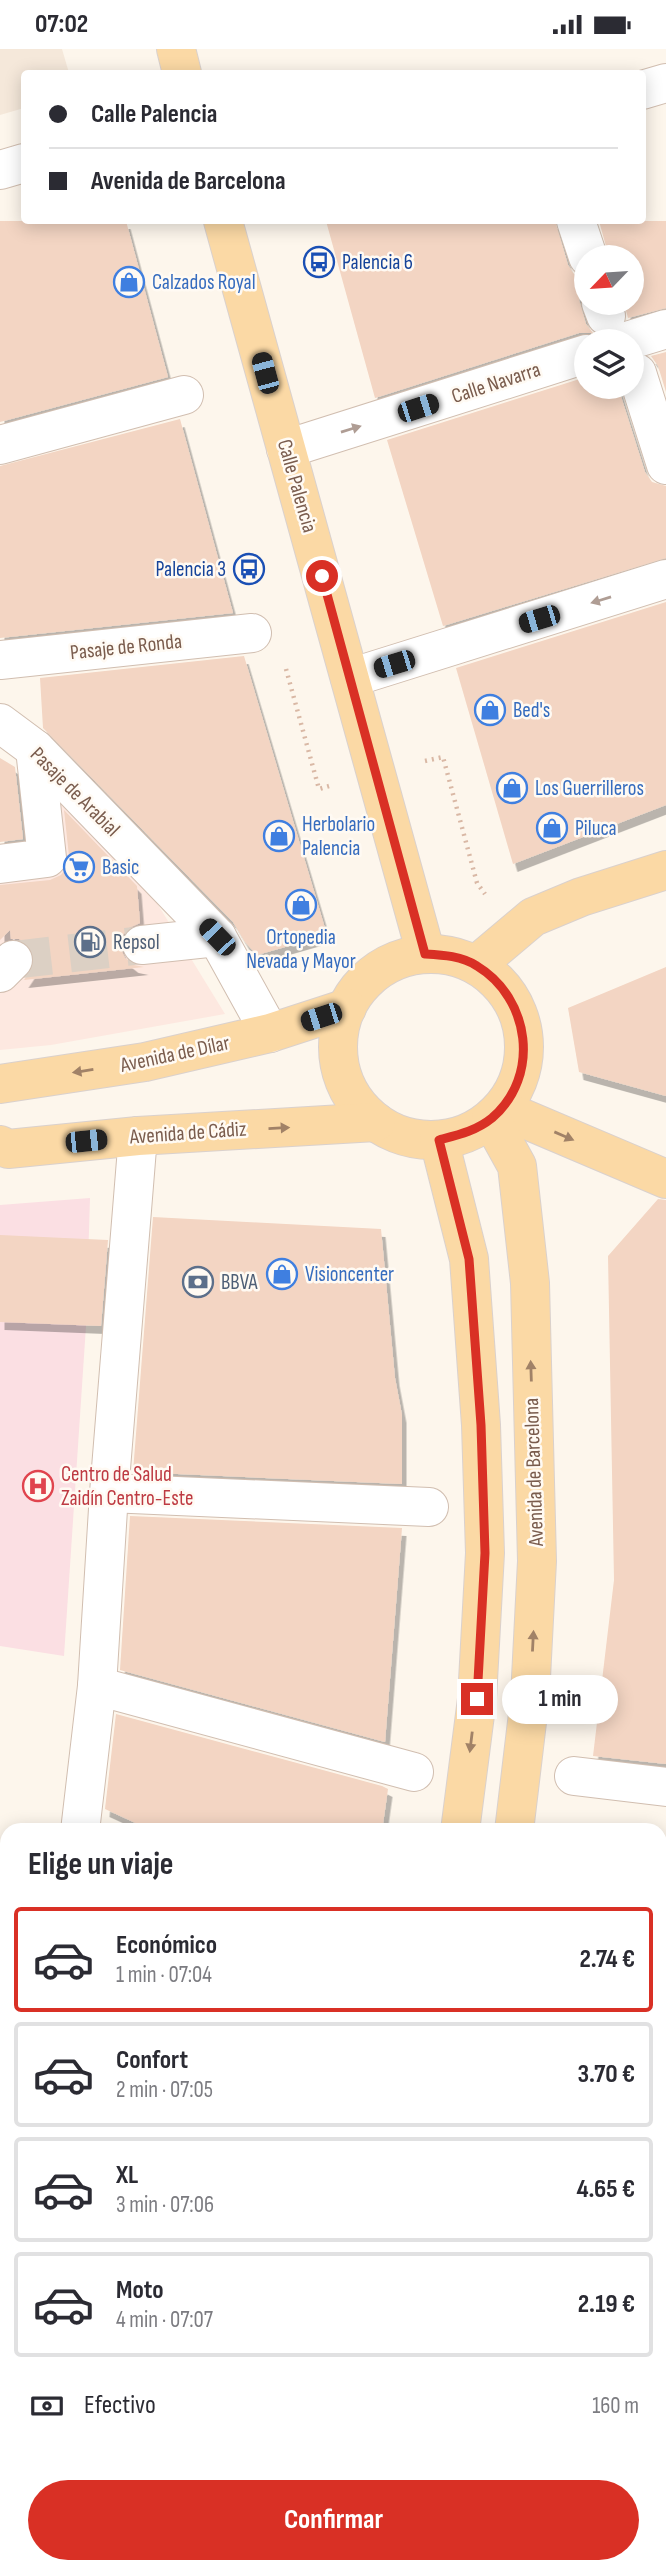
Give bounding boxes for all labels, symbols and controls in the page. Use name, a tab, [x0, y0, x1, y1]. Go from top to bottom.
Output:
text: 07:02	[35, 9, 88, 40]
text: Calle Palencia	[91, 99, 217, 130]
text: Avenida de Barcelona	[91, 166, 286, 197]
bus stop icon: Palencia 6	[302, 245, 336, 279]
north arrow	[574, 245, 644, 315]
map controls	[574, 245, 644, 399]
place label: Palencia 6	[342, 250, 413, 275]
shop icon: Calzados Royal	[112, 265, 146, 299]
place label: Calzados Royal	[152, 270, 256, 295]
button: layers	[574, 329, 644, 399]
car	[250, 350, 281, 396]
street label: Calle Navarra	[448, 357, 544, 409]
car	[395, 392, 442, 424]
one-way arrow	[341, 423, 362, 434]
street label: Calle Palencia	[272, 436, 322, 536]
bus stop icon: Palencia 3	[232, 552, 266, 586]
place label: Palencia 3	[155, 557, 226, 582]
route start	[306, 560, 338, 592]
one-way arrow	[590, 595, 611, 605]
car	[516, 603, 563, 635]
street label: Pasaje de Ronda	[69, 629, 183, 665]
car	[371, 648, 418, 680]
shop icon: Bed's	[473, 693, 507, 727]
place label: Bed's	[513, 698, 550, 723]
street label: Pasaje de Arabial	[25, 742, 125, 842]
shop icon: Los Guerrilleros	[495, 771, 529, 805]
place label: Los Guerrilleros	[535, 776, 644, 801]
shop icon: Piluca	[535, 811, 569, 845]
place label: Herbolario Palencia	[302, 812, 375, 861]
place label: Piluca	[575, 816, 617, 841]
shop icon: Herbolario Palencia	[262, 819, 296, 853]
supermarket icon: Basic	[62, 850, 96, 884]
place label: Basic	[102, 855, 139, 880]
shop icon: Ortopedia Nevada y Mayor	[284, 888, 318, 922]
car	[195, 915, 240, 959]
fuel station icon: Repsol	[73, 925, 107, 959]
place label: Ortopedia Nevada y Mayor	[246, 925, 356, 974]
place label: Repsol	[113, 930, 160, 955]
car	[298, 1001, 345, 1033]
street label: Avenida de Dílar	[117, 1030, 232, 1078]
one-way arrow	[72, 1066, 94, 1077]
street label: Avenida de Cádiz	[128, 1116, 248, 1150]
one-way arrow	[268, 1122, 290, 1133]
car	[65, 1128, 108, 1154]
one-way arrow	[554, 1130, 575, 1141]
shop icon: Visioncenter	[265, 1257, 299, 1291]
place label: Visioncenter	[305, 1262, 394, 1287]
bank icon: BBVA	[181, 1265, 215, 1299]
place label: BBVA	[221, 1270, 258, 1295]
one-way arrow	[526, 1359, 537, 1381]
street label: Avenida de Barcelona	[519, 1397, 549, 1548]
place label: Centro de Salud Zaidín Centro-Este	[61, 1462, 193, 1511]
hospital icon: Centro de Salud Zaidín Centro-Este	[21, 1469, 55, 1503]
one-way arrow	[527, 1630, 538, 1652]
callout: 1 min	[502, 1675, 617, 1723]
route end	[461, 1683, 493, 1715]
text: 1 min	[539, 1685, 581, 1713]
one-way arrow	[466, 1731, 477, 1753]
text: Elige un viaje	[28, 1845, 173, 1884]
icon: car	[32, 1928, 95, 1991]
text: Económico	[116, 1930, 217, 1961]
text: 2.74 €	[579, 1944, 635, 1975]
text: 1 min · 07:04	[116, 1961, 212, 1989]
icon: car	[32, 2043, 95, 2106]
text: Confort	[116, 2045, 188, 2076]
text: 3.70 €	[577, 2059, 635, 2090]
text: 2 min · 07:05	[116, 2076, 213, 2104]
icon: car	[32, 2158, 95, 2221]
text: XL	[116, 2160, 138, 2191]
text: 4.65 €	[577, 2174, 635, 2205]
text: 3 min · 07:06	[116, 2191, 214, 2219]
icon: car	[32, 2273, 95, 2336]
text: Moto	[116, 2275, 164, 2306]
text: 2.19 €	[578, 2289, 635, 2320]
text: 4 min · 07:07	[116, 2306, 213, 2334]
icon: cash	[28, 2387, 66, 2425]
text: Efectivo	[84, 2390, 156, 2421]
text: 160 m	[592, 2392, 639, 2420]
button: Confirmar	[28, 2480, 639, 2560]

